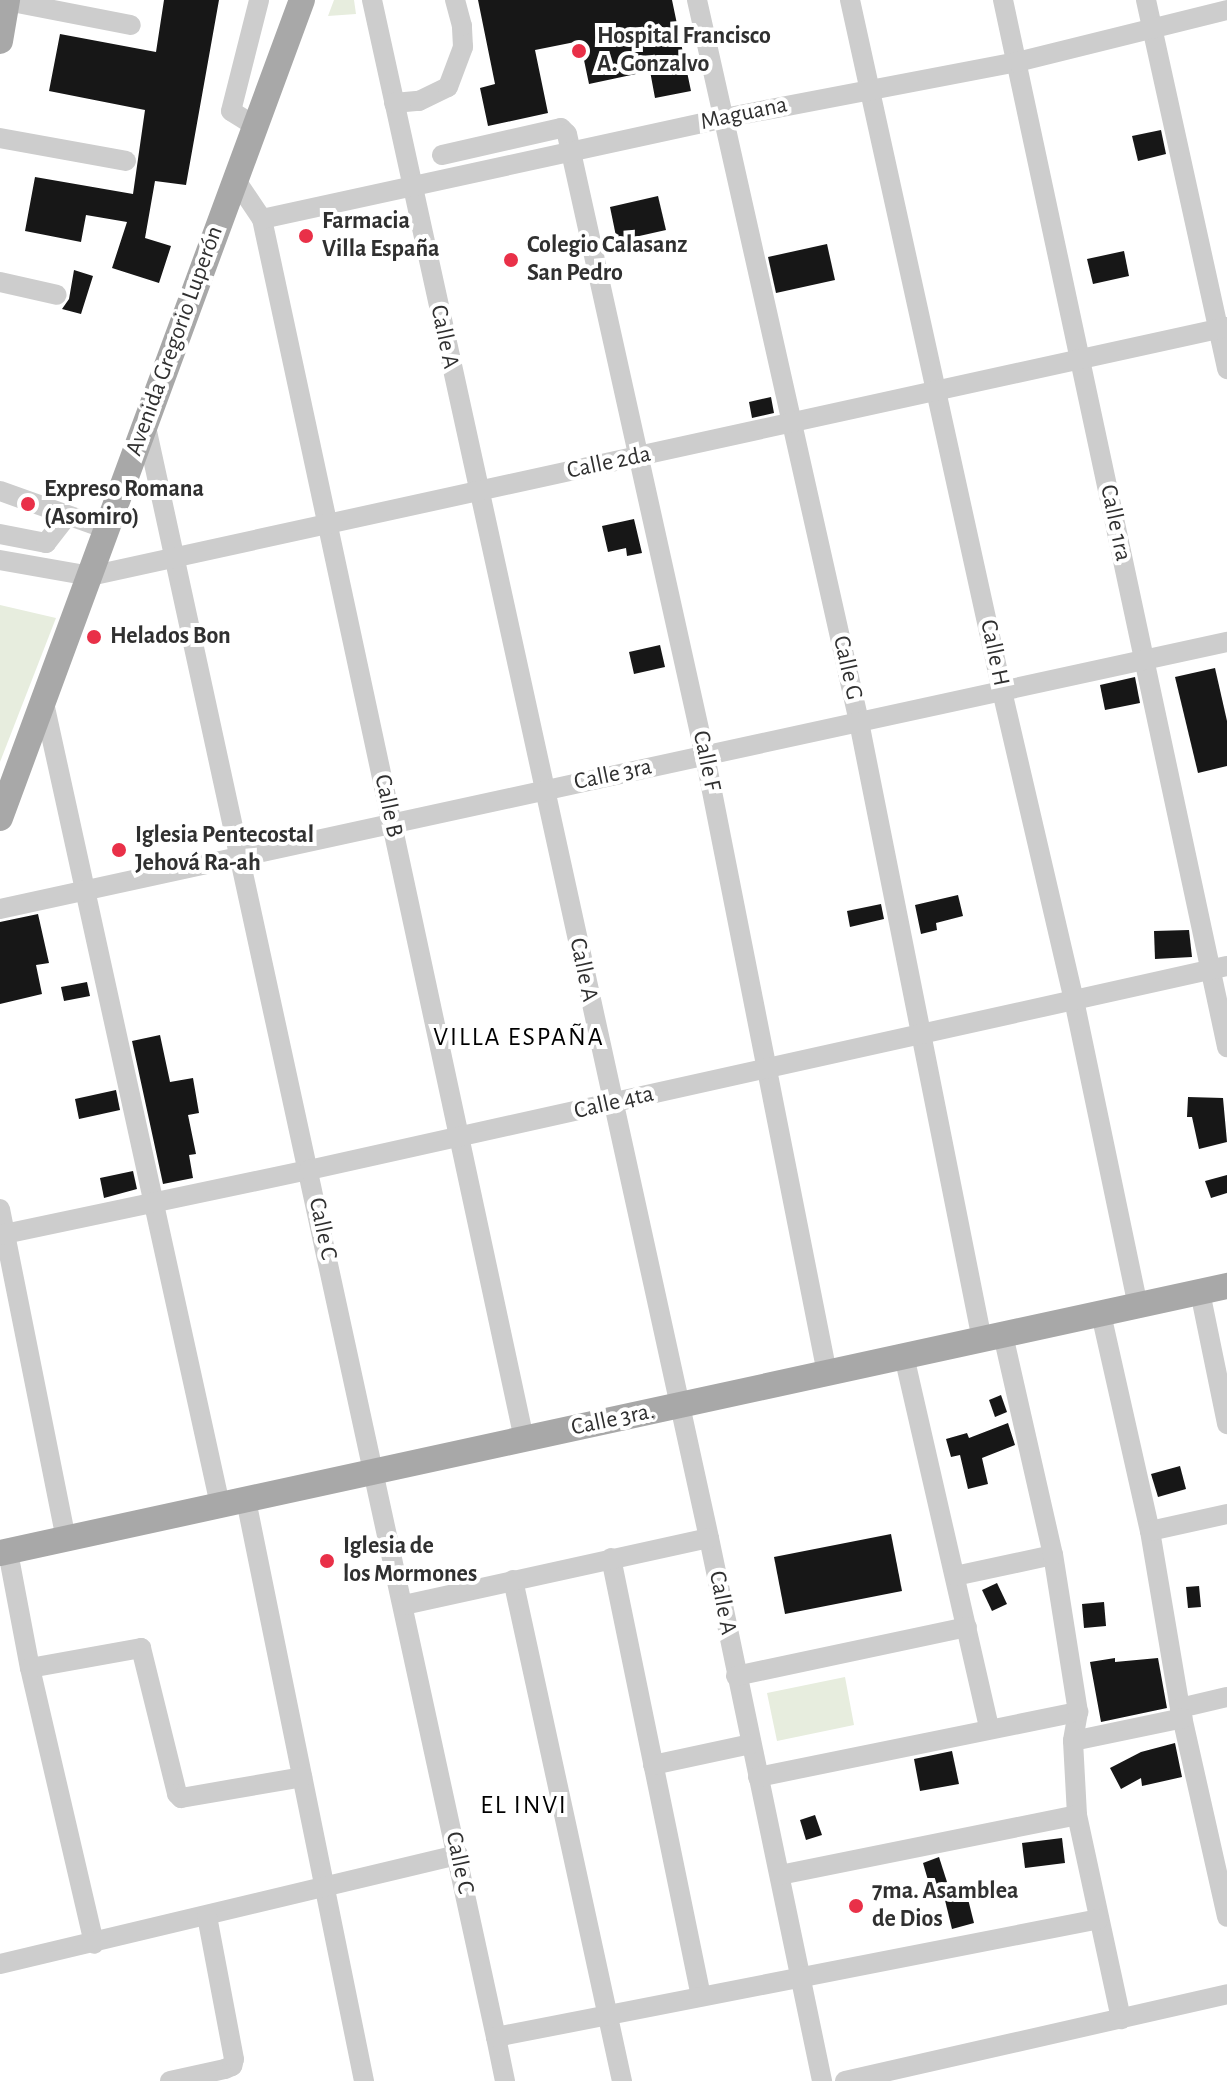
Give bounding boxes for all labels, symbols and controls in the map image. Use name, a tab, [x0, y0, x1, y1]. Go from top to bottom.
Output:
place label: Hospital Francisco A. Gonzalvo	[597, 23, 771, 79]
marker: Hospital Francisco A. Gonzalvo	[568, 40, 590, 62]
street label: Maguana	[698, 91, 790, 137]
place label: Farmacia Villa España	[322, 208, 440, 264]
street label: Avenida Gregorio Luperón	[120, 222, 230, 460]
marker: Farmacia Villa España	[297, 227, 315, 245]
place label: Colegio Calasanz San Pedro	[527, 232, 687, 288]
marker: Colegio Calasanz San Pedro	[502, 251, 520, 269]
street label: Calle A	[423, 303, 465, 371]
street label: Calle 2da	[564, 440, 654, 486]
place label: Expreso Romana (Asomiro)	[44, 476, 204, 532]
street label: Calle 1ra	[1093, 482, 1137, 564]
marker: Expreso Romana (Asomiro)	[19, 495, 37, 513]
street label: Calle H	[973, 617, 1015, 689]
place label: Helados Bon	[110, 623, 231, 651]
marker: Helados Bon	[85, 628, 103, 646]
street label: Calle G	[826, 633, 868, 703]
street label: Calle F	[686, 728, 726, 794]
street label: Calle 3ra	[571, 753, 655, 797]
street label: Calle B	[367, 772, 409, 840]
place label: Iglesia Pentecostal Jehová Ra-ah	[135, 822, 314, 878]
marker: Iglesia Pentecostal Jehová Ra-ah	[110, 841, 128, 859]
street label: Calle A	[562, 936, 604, 1004]
district label: VILLA ESPAÑA	[433, 1022, 605, 1054]
street label: Calle 4ta	[571, 1080, 657, 1126]
street label: Calle C	[301, 1195, 343, 1263]
street label: Calle 3ra.	[569, 1397, 657, 1443]
place label: Iglesia de los Mormones	[343, 1533, 477, 1589]
marker: Iglesia de los Mormones	[318, 1552, 336, 1570]
street label: Calle A	[702, 1569, 742, 1637]
district label: EL INVI	[480, 1790, 568, 1822]
street label: Calle C	[438, 1829, 480, 1897]
place label: 7ma. Asamblea de Dios	[872, 1878, 1019, 1934]
marker: 7ma. Asamblea de Dios	[847, 1897, 865, 1915]

